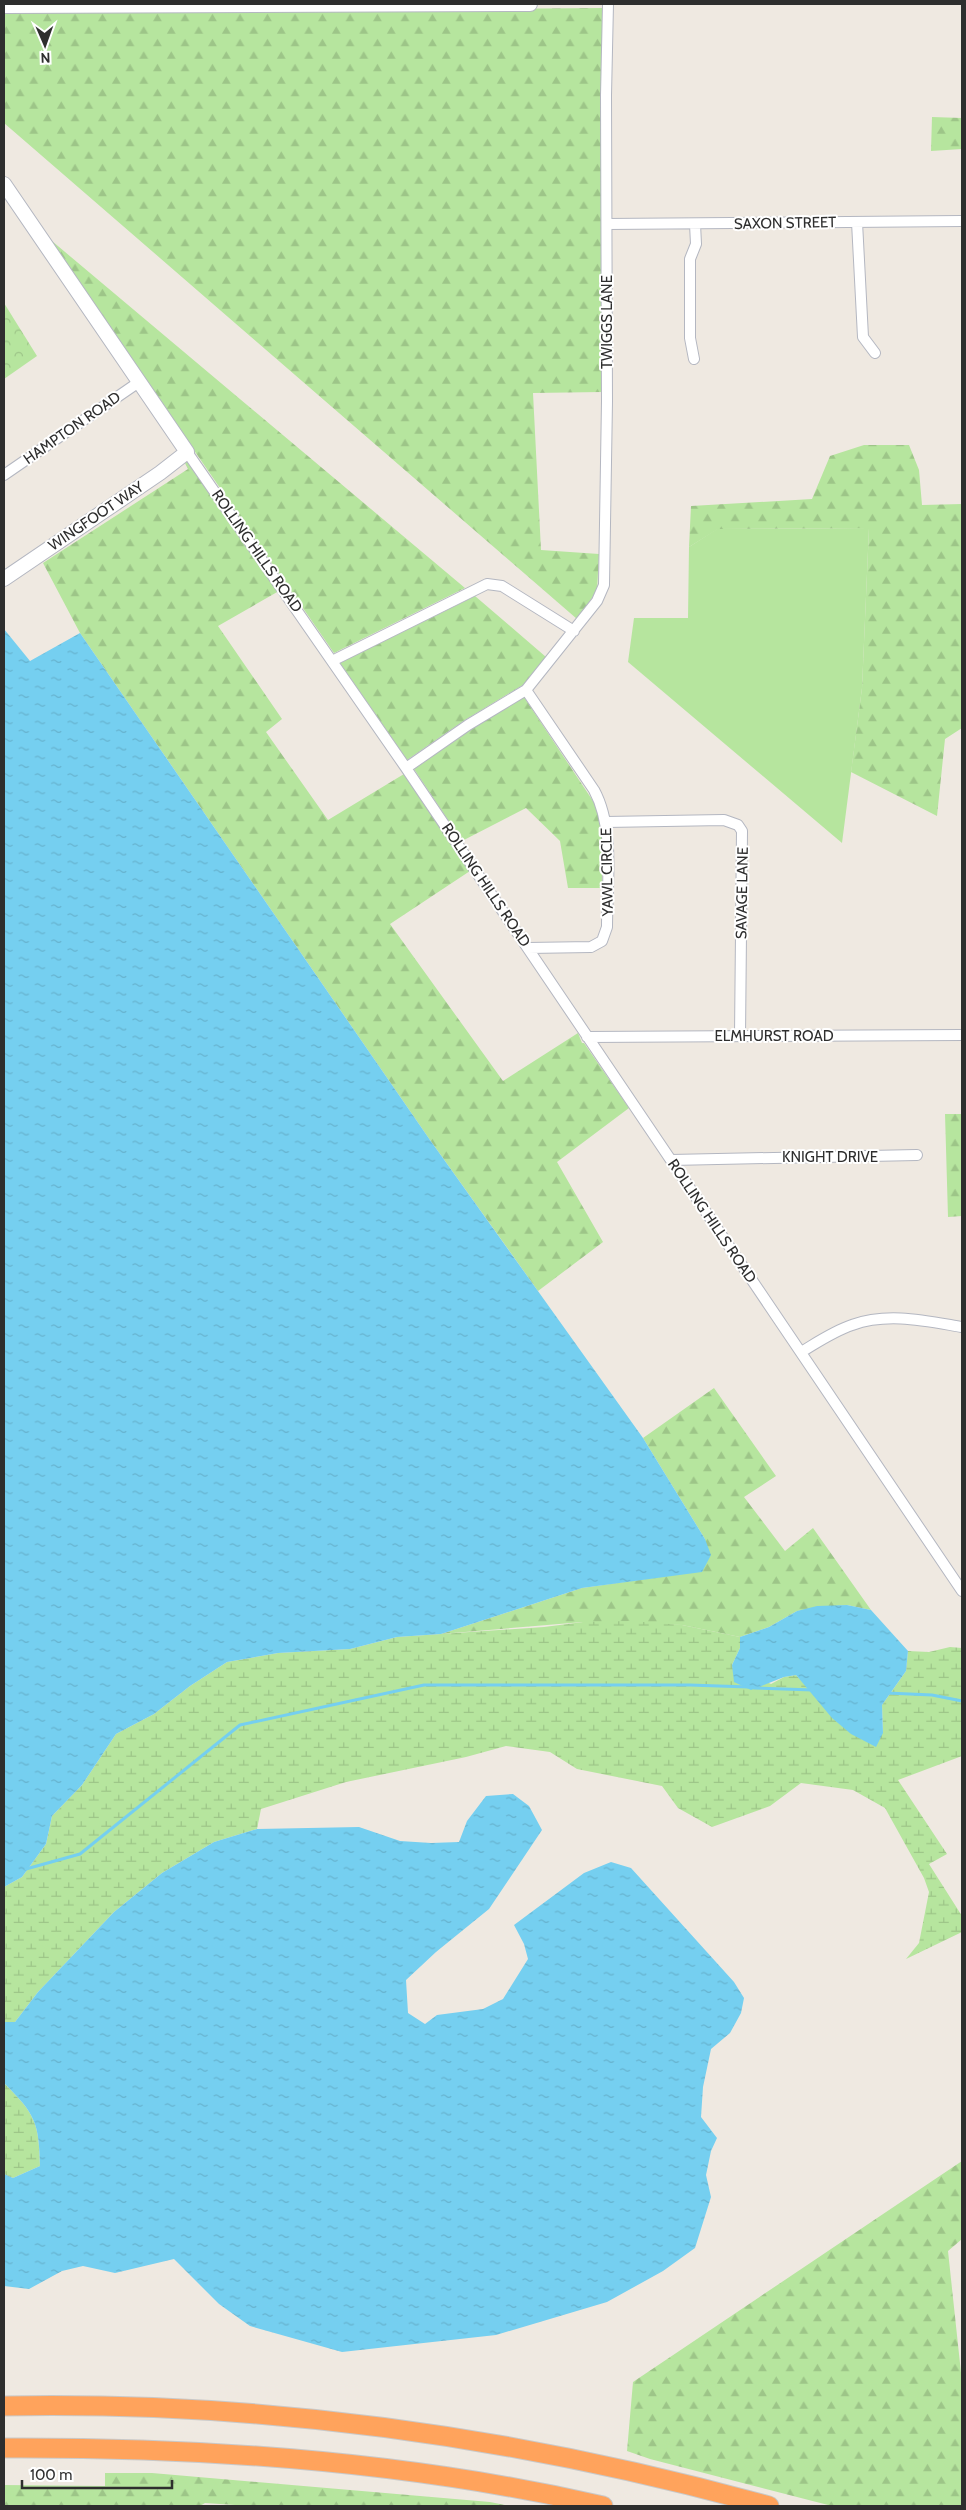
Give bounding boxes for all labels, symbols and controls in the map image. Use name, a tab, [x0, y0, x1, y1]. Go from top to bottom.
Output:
north arrow	[20, 20, 70, 70]
text: N	[40, 49, 51, 67]
street label: SAXON STREET	[734, 213, 836, 233]
street label: TWIGGS LANE	[598, 275, 616, 369]
street label: HAMPTON ROAD	[20, 388, 124, 468]
street label: WINGFOOT WAY	[45, 477, 147, 554]
street label: ROLLING HILLS ROAD	[208, 486, 306, 616]
street label: ROLLING HILLS ROAD	[438, 820, 534, 950]
street label: YAWL CIRCLE	[597, 828, 617, 917]
street label: SAVAGE LANE	[732, 847, 752, 939]
street label: ELMHURST ROAD	[714, 1027, 834, 1045]
street label: KNIGHT DRIVE	[782, 1148, 878, 1166]
street label: ROLLING HILLS ROAD	[664, 1156, 760, 1286]
scale bar	[22, 2458, 172, 2490]
text: 100 m	[30, 2466, 72, 2484]

